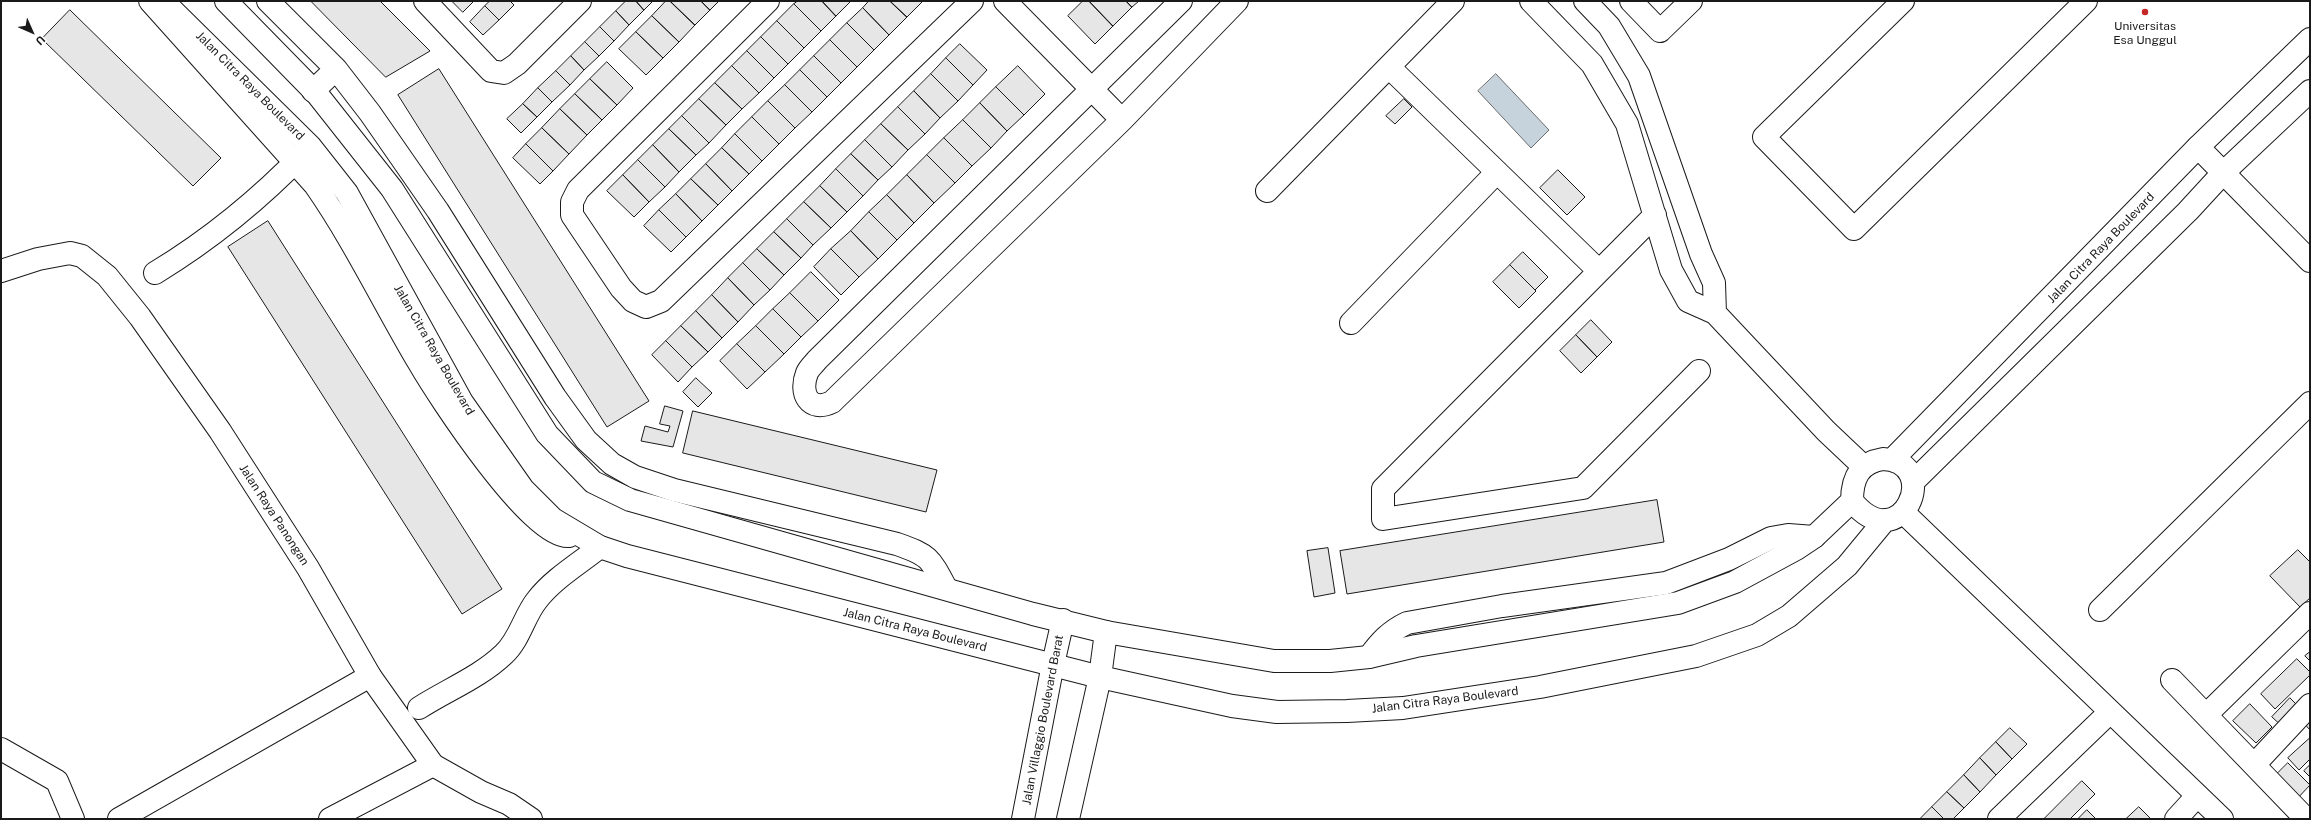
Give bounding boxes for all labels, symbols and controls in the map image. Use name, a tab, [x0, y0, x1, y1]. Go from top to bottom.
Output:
marker: Universitas Esa Unggul	[2140, 7, 2150, 17]
north arrow	[12, 12, 52, 52]
place label: Universitas Esa Unggul	[2113, 19, 2177, 47]
street label: Jalan Citra Raya Boulevard	[193, 29, 307, 143]
text: U	[33, 33, 48, 48]
street label: Jalan Citra Raya Boulevard	[2045, 190, 2157, 306]
street label: Jalan Citra Raya Boulevard	[391, 282, 477, 418]
street label: Jalan Raya Panongan	[236, 462, 312, 568]
street label: Jalan Citra Raya Boulevard	[842, 605, 988, 655]
street label: Jalan Villaggio Boulevard Barat	[1019, 634, 1067, 806]
street label: Jalan Citra Raya Boulevard	[1371, 684, 1519, 716]

